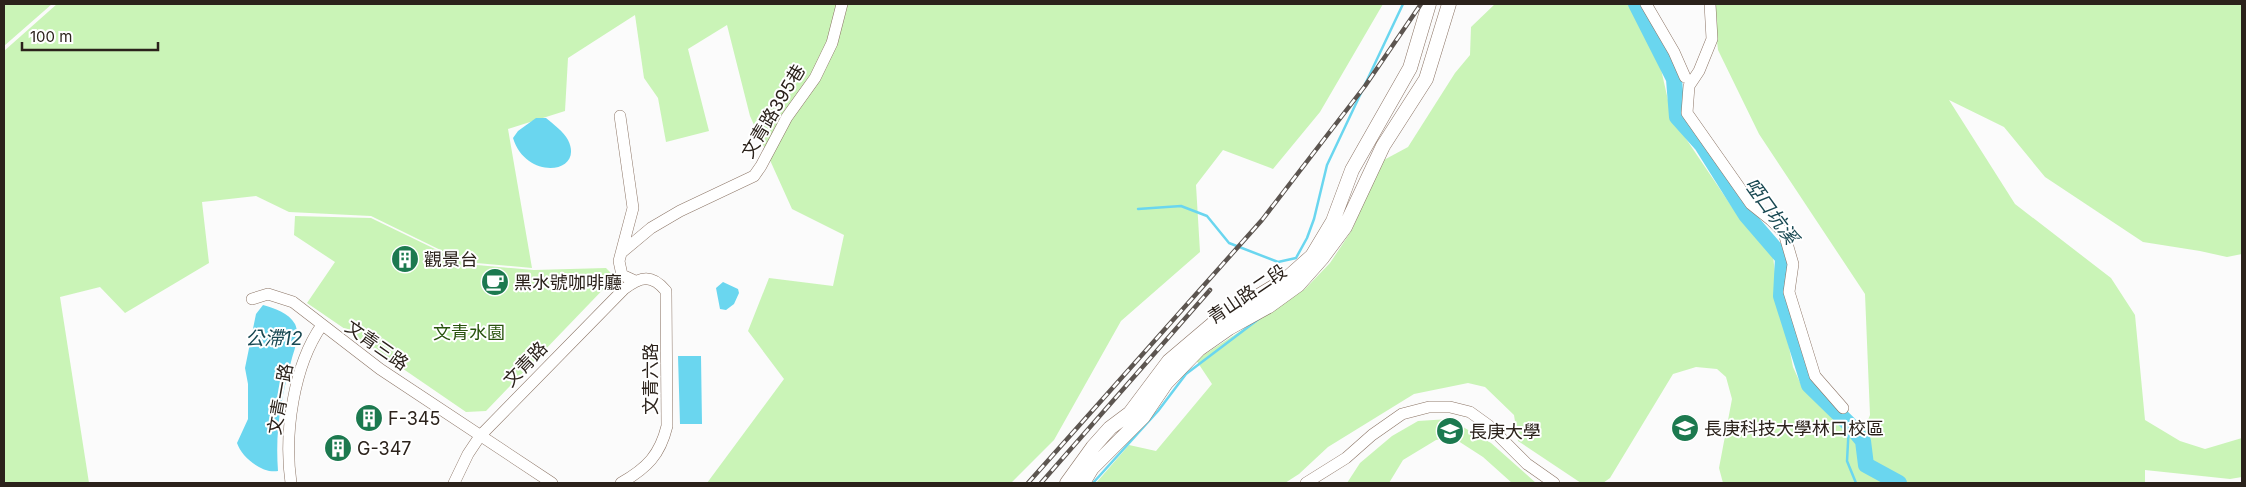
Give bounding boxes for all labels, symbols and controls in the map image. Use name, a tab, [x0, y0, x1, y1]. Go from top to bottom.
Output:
scale bar	[22, 20, 159, 52]
text: 100 m	[30, 27, 72, 46]
street label: 文青路395巷	[737, 60, 809, 162]
water label: 啞口坑溪	[1739, 173, 1804, 251]
building icon: 觀景台	[390, 244, 420, 274]
place label: 觀景台	[424, 249, 478, 270]
street label: 青山路二段	[1204, 260, 1290, 328]
cafe icon: 黑水號咖啡廳	[480, 267, 510, 297]
place label: 黑水號咖啡廳	[514, 272, 622, 293]
street label: 文青三路	[341, 316, 413, 374]
park label: 文青水園	[433, 322, 505, 343]
water label: 公滯12	[245, 327, 303, 350]
street label: 文青路	[499, 337, 551, 391]
street label: 文青六路	[640, 343, 661, 415]
street label: 文青一路	[263, 362, 297, 436]
building icon: F-345	[354, 403, 384, 433]
place label: F-345	[388, 408, 440, 429]
school or university icon: 長庚科技大學林口校區	[1670, 413, 1700, 443]
school or university icon: 長庚大學	[1435, 416, 1465, 446]
place label: 長庚科技大學林口校區	[1704, 418, 1884, 439]
place label: 長庚大學	[1469, 421, 1541, 442]
building icon: G-347	[323, 433, 353, 463]
place label: G-347	[357, 438, 411, 459]

